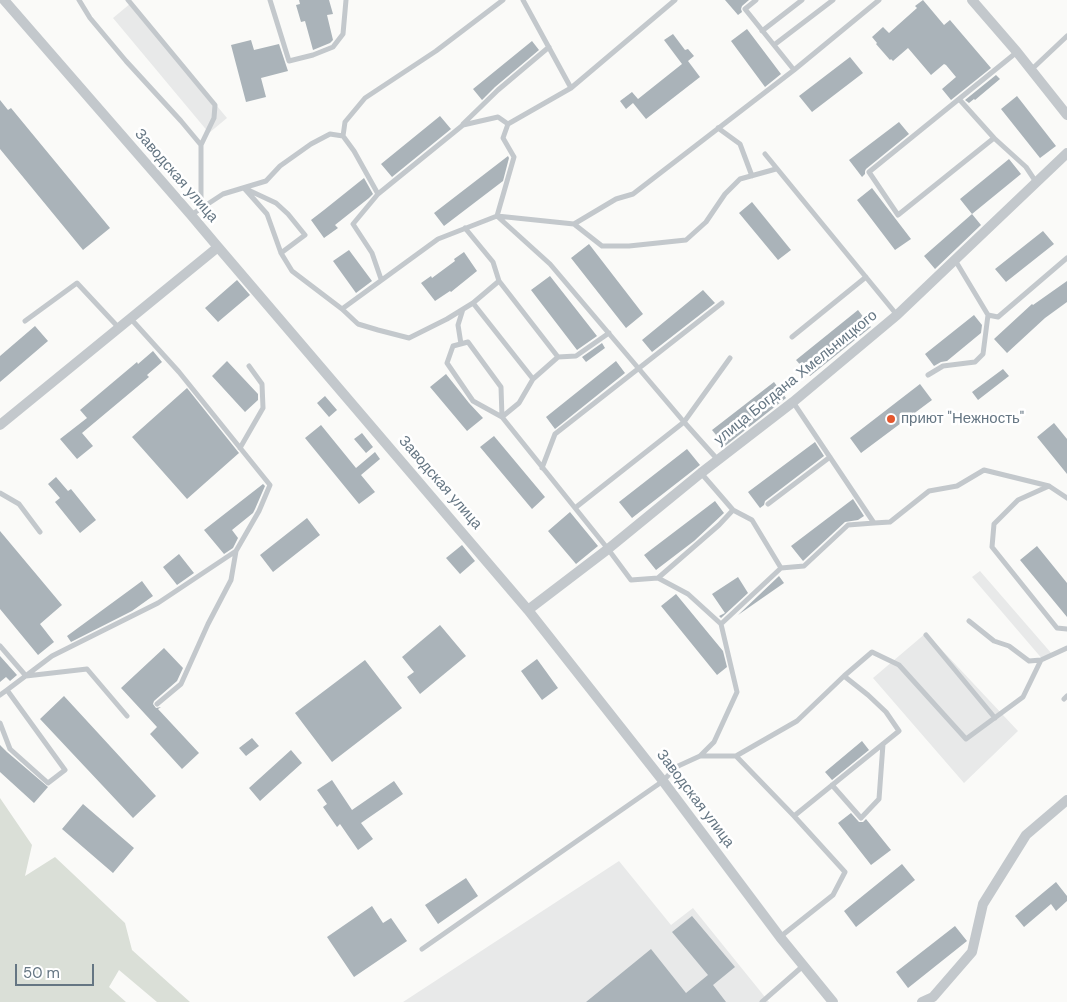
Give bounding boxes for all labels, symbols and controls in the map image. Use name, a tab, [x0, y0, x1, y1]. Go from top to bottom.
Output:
street label: Заводская улица	[130, 126, 222, 226]
street label: улица Богдана Хмельницкого	[711, 307, 881, 449]
place label: приют "Нежность"	[901, 410, 1024, 428]
marker: приют "Нежность"	[885, 413, 897, 425]
street label: Заводская улица	[394, 433, 486, 533]
street label: Заводская улица	[652, 746, 738, 852]
scale bar	[18, 954, 96, 986]
text: 50 m	[23, 963, 60, 983]

